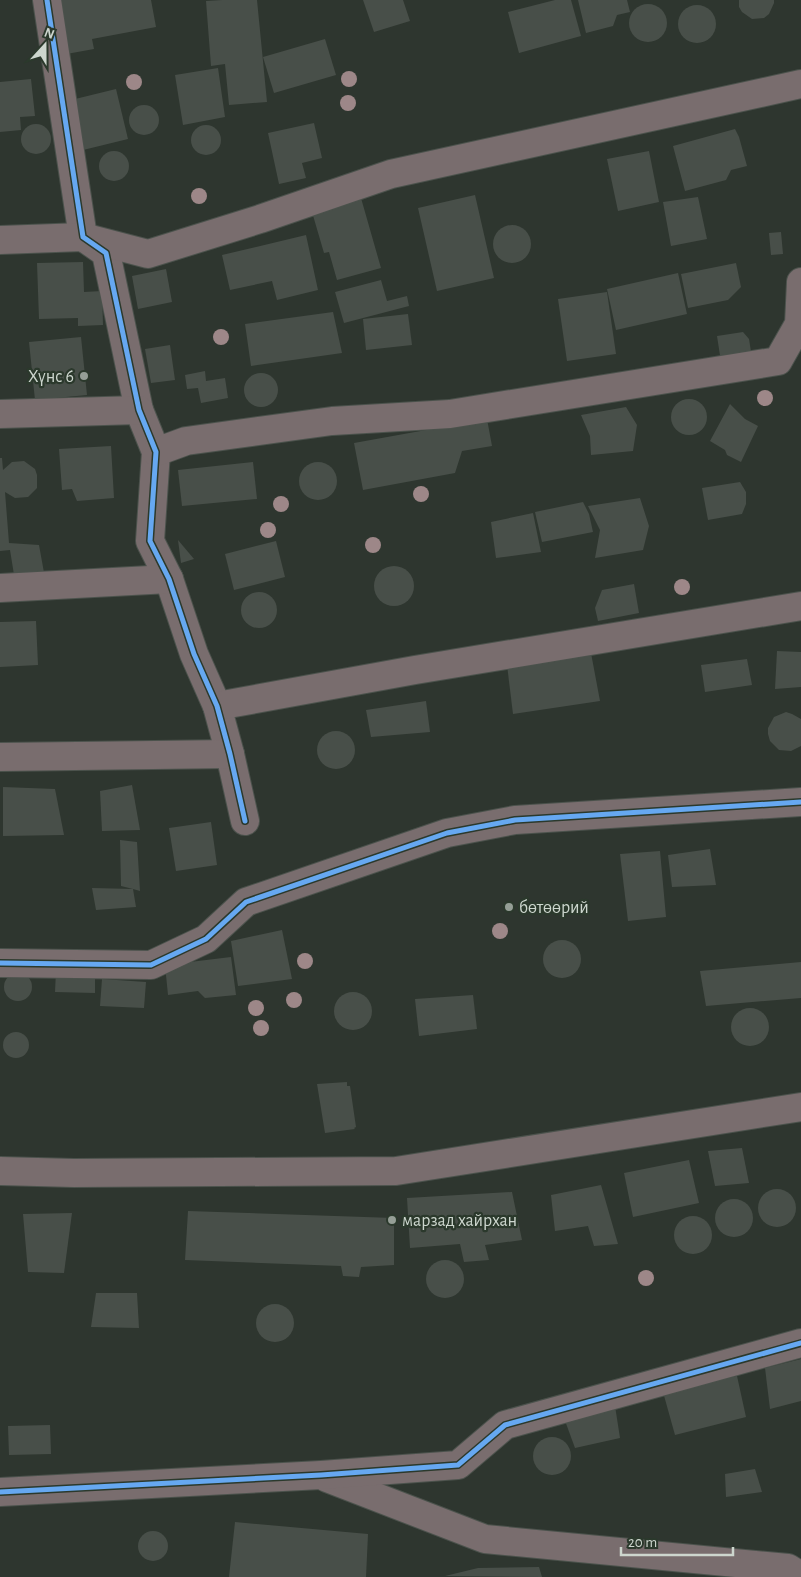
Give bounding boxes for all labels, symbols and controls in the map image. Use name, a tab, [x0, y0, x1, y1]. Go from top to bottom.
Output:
north arrow	[20, 20, 70, 70]
text: N	[42, 26, 56, 42]
place label: Хүнс 6	[28, 368, 74, 386]
marker: Хүнс 6	[78, 370, 90, 382]
place label: бөтөөрий	[519, 898, 589, 917]
marker: бөтөөрий	[503, 901, 515, 913]
place label: марзад хайрхан	[402, 1212, 517, 1230]
marker: марзад хайрхан	[386, 1214, 398, 1226]
scale bar	[621, 1524, 734, 1556]
text: 20 m	[628, 1535, 657, 1550]

